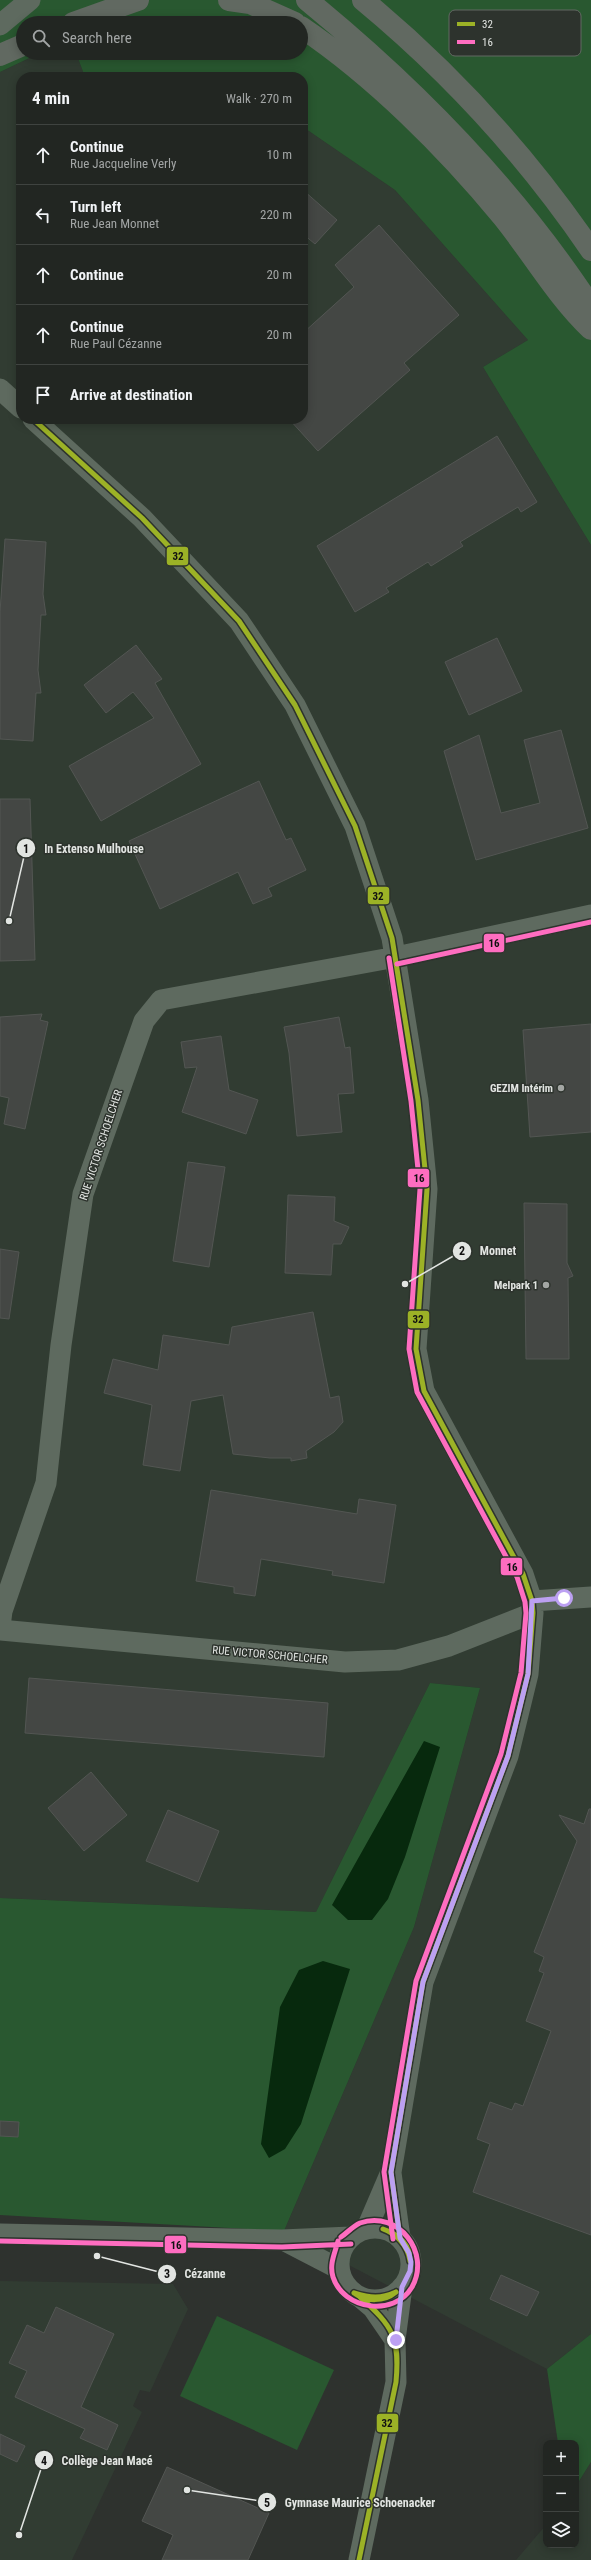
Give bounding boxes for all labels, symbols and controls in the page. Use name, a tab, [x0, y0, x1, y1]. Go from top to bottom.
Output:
legend	[449, 10, 581, 56]
search box	[16, 16, 308, 60]
text: 32	[482, 18, 493, 31]
icon: search	[30, 27, 52, 49]
text: Search here	[62, 29, 132, 47]
text: 16	[482, 36, 493, 49]
text: 4 min	[32, 88, 70, 108]
text: Walk · 270 m	[226, 91, 292, 106]
text: Continue	[70, 138, 124, 156]
icon: ahead	[32, 144, 54, 166]
text: 10 m	[266, 147, 292, 162]
text: Rue Jacqueline Verly	[70, 156, 176, 171]
text: Turn left	[70, 198, 121, 216]
icon: left	[32, 204, 54, 226]
text: 220 m	[260, 207, 292, 222]
text: Rue Jean Monnet	[70, 216, 159, 231]
icon: ahead	[32, 264, 54, 286]
text: Continue	[70, 266, 124, 284]
text: 20 m	[266, 267, 292, 282]
text: Continue	[70, 318, 124, 336]
icon: ahead	[32, 324, 54, 346]
text: 20 m	[266, 327, 292, 342]
text: Rue Paul Cézanne	[70, 336, 162, 351]
icon: arrive	[32, 384, 54, 406]
text: Arrive at destination	[70, 386, 193, 404]
line badge: 32	[166, 546, 189, 566]
text: 32	[172, 550, 184, 563]
callout: In Extenso Mulhouse	[16, 836, 152, 860]
text: 1	[23, 842, 29, 856]
text: In Extenso Mulhouse	[44, 842, 144, 856]
line badge: 32	[367, 886, 390, 905]
text: 32	[372, 890, 384, 903]
line badge: 16	[483, 933, 505, 953]
text: 16	[488, 937, 500, 950]
place label: GEZIM Intérim	[490, 1082, 553, 1095]
marker: GEZIM Intérim	[556, 1083, 566, 1093]
street label: RUE VICTOR SCHOELCHER	[77, 1088, 125, 1202]
line badge: 16	[407, 1168, 430, 1188]
text: 16	[413, 1172, 425, 1185]
callout: Monnet	[452, 1239, 524, 1263]
text: 2	[459, 1244, 465, 1258]
text: Monnet	[480, 1244, 516, 1258]
place label: Melpark 1	[494, 1279, 538, 1292]
marker: Melpark 1	[541, 1280, 551, 1290]
line badge: 32	[407, 1310, 430, 1329]
text: 32	[412, 1313, 424, 1326]
line badge: 16	[500, 1557, 523, 1576]
text: 16	[506, 1561, 518, 1574]
route start	[555, 1589, 573, 1607]
street label: RUE VICTOR SCHOELCHER	[212, 1643, 328, 1667]
line badge: 16	[164, 2235, 187, 2254]
text: 16	[170, 2239, 182, 2252]
callout: Cézanne	[157, 2262, 234, 2286]
text: 3	[164, 2267, 170, 2281]
text: Cézanne	[184, 2267, 226, 2281]
route end	[387, 2331, 405, 2349]
line badge: 32	[376, 2413, 399, 2433]
text: 32	[381, 2417, 393, 2430]
map controls	[543, 2440, 579, 2548]
button: +	[543, 2440, 579, 2476]
callout: Collège Jean Macé	[34, 2448, 161, 2472]
text: 4	[41, 2454, 47, 2468]
text: Collège Jean Macé	[61, 2454, 153, 2468]
button: −	[543, 2476, 579, 2512]
callout: Gymnase Maurice Schoenacker	[257, 2490, 444, 2514]
text: 5	[264, 2496, 270, 2510]
text: Gymnase Maurice Schoenacker	[285, 2496, 435, 2510]
button: layers	[543, 2512, 579, 2548]

